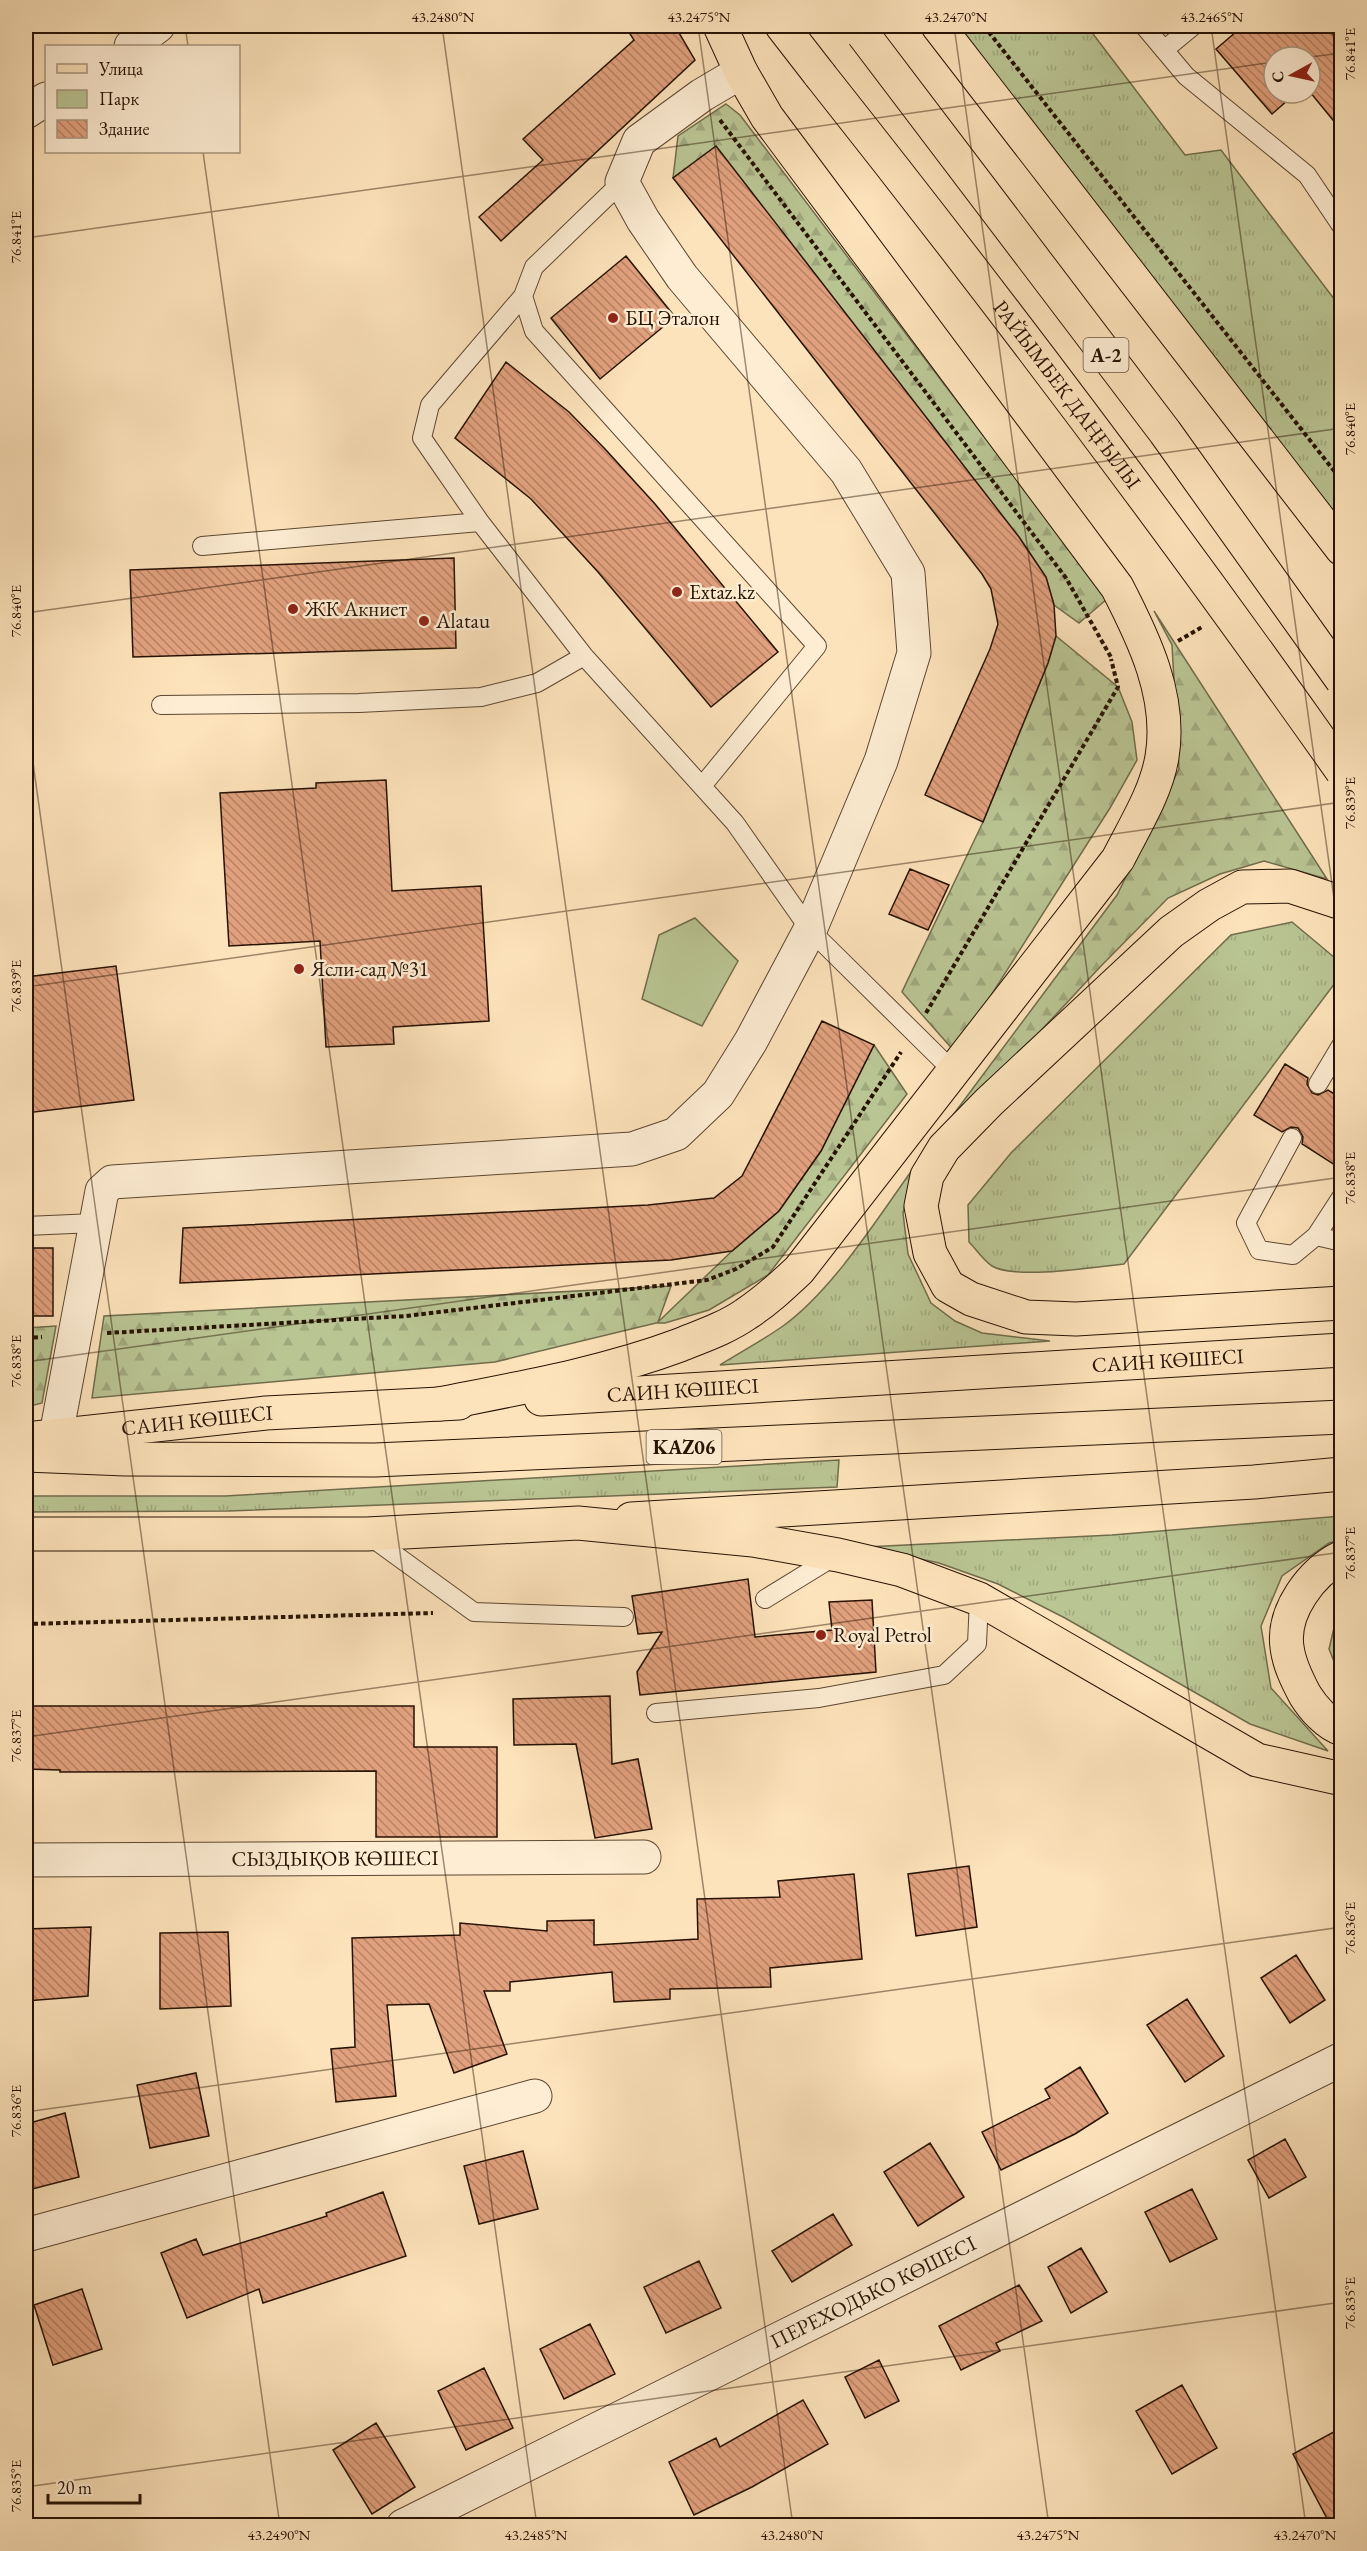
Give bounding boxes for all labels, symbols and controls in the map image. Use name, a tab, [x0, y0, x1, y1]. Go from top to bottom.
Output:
text: 43.2480°N	[412, 7, 475, 26]
text: 43.2475°N	[668, 7, 731, 26]
text: 43.2470°N	[925, 7, 988, 26]
text: 43.2465°N	[1181, 7, 1244, 26]
text: 76.841°E	[1340, 27, 1359, 80]
legend	[45, 45, 240, 153]
north arrow	[1262, 45, 1322, 105]
text: Улица	[98, 57, 144, 80]
text: С	[1266, 70, 1289, 84]
text: Парк	[99, 87, 139, 110]
text: Здание	[99, 117, 149, 140]
text: 76.841°E	[6, 210, 25, 263]
street label: РАЙЫМБЕК ДАҢҒЫЛЫ	[987, 295, 1147, 494]
place label: БЦ Эталон	[625, 304, 720, 331]
marker: БЦ Эталон	[606, 311, 620, 325]
road number: A-2	[1084, 338, 1128, 372]
text: 76.840°E	[1340, 402, 1359, 455]
place label: Extaz.kz	[689, 578, 755, 605]
text: 76.840°E	[6, 584, 25, 637]
marker: Extaz.kz	[670, 585, 684, 599]
place label: ЖК Акниет	[304, 595, 407, 622]
marker: ЖК Акниет	[286, 602, 300, 616]
place label: Alatau	[435, 607, 490, 634]
marker: Alatau	[417, 614, 431, 628]
text: 76.839°E	[1340, 776, 1359, 829]
place label: Ясли-сад №31	[310, 955, 429, 982]
text: 76.839°E	[6, 959, 25, 1012]
marker: Ясли-сад №31	[292, 962, 306, 976]
text: 76.838°E	[1340, 1151, 1359, 1204]
text: 76.838°E	[6, 1334, 25, 1387]
street label: САИН КӨШЕСІ	[1091, 1342, 1245, 1378]
street label: САИН КӨШЕСІ	[606, 1372, 759, 1408]
street label: САИН КӨШЕСІ	[120, 1399, 273, 1442]
road number: KАZ06	[646, 1430, 722, 1464]
text: 76.837°E	[1340, 1526, 1359, 1579]
place label: Royal Petrol	[833, 1621, 932, 1648]
marker: Royal Petrol	[814, 1628, 828, 1642]
text: 76.837°E	[6, 1709, 25, 1762]
street label: СЫЗДЫҚОВ КӨШЕСІ	[231, 1844, 439, 1872]
text: 76.836°E	[1340, 1901, 1359, 1954]
text: 76.836°E	[6, 2084, 25, 2137]
street label: ПЕРЕХОДЬКО КӨШЕСІ	[765, 2229, 980, 2354]
text: 76.835°E	[1340, 2276, 1359, 2329]
text: 76.835°E	[6, 2459, 25, 2512]
scale bar	[48, 2467, 140, 2505]
text: 20 m	[57, 2476, 92, 2499]
text: 43.2490°N	[248, 2525, 311, 2544]
text: 43.2485°N	[505, 2525, 568, 2544]
text: 43.2480°N	[761, 2525, 824, 2544]
text: 43.2475°N	[1017, 2525, 1080, 2544]
text: 43.2470°N	[1274, 2525, 1337, 2544]

